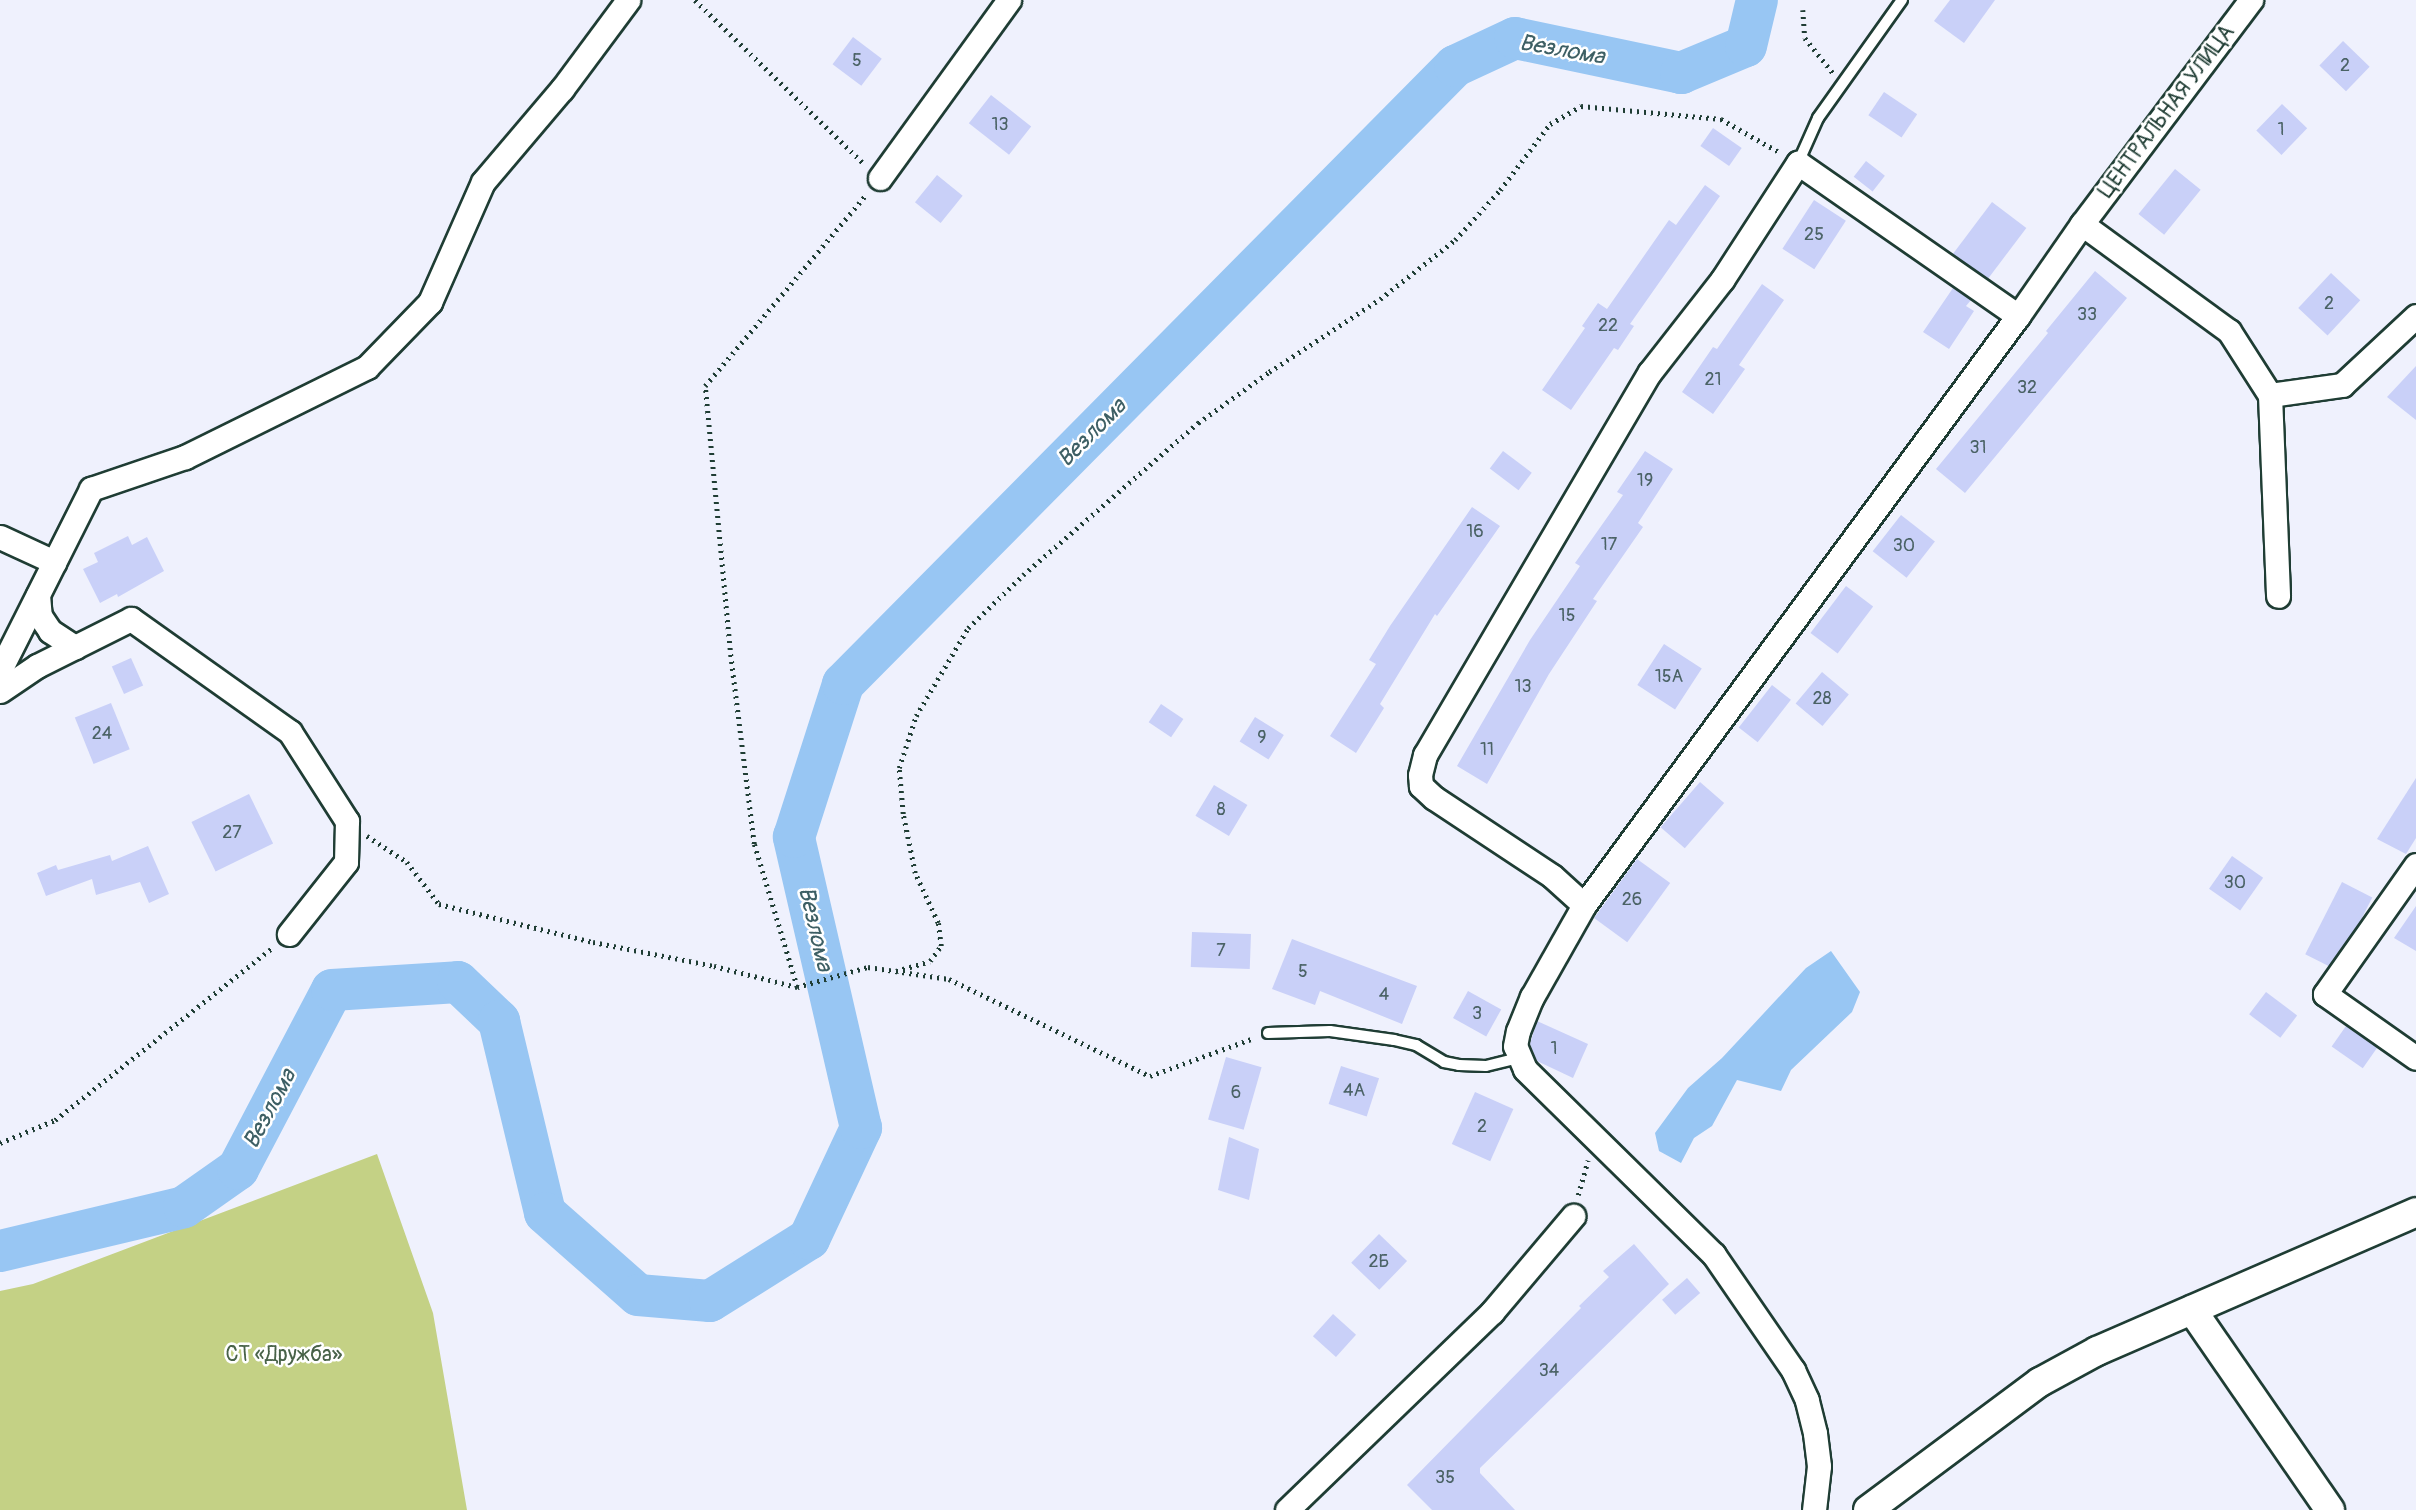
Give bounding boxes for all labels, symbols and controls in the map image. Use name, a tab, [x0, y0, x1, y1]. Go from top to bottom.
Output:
street label: ЦЕНТРАЛЬНАЯ УЛИЦА	[2094, 21, 2240, 203]
water label: Везлома	[1517, 29, 1607, 71]
house number: 5	[852, 50, 862, 72]
house number: 2	[2340, 55, 2350, 77]
house number: 13	[991, 114, 1009, 136]
house number: 1	[2277, 119, 2285, 141]
house number: 25	[1804, 224, 1824, 246]
house number: 2	[2324, 293, 2334, 315]
house number: 33	[2077, 304, 2097, 326]
house number: 22	[1598, 315, 1618, 337]
house number: 21	[1704, 369, 1722, 391]
house number: 32	[2017, 377, 2037, 399]
water label: Везлома	[1052, 393, 1132, 473]
house number: 31	[1969, 437, 1987, 459]
house number: 19	[1637, 470, 1653, 492]
house number: 16	[1466, 521, 1484, 543]
house number: 17	[1601, 534, 1617, 556]
house number: 30	[1893, 535, 1915, 557]
house number: 15	[1559, 605, 1575, 627]
house number: 15А	[1655, 666, 1683, 688]
house number: 13	[1514, 676, 1532, 698]
house number: 28	[1812, 688, 1832, 710]
house number: 24	[92, 723, 112, 745]
house number: 9	[1257, 727, 1267, 749]
house number: 11	[1480, 739, 1494, 761]
house number: 8	[1216, 799, 1226, 821]
house number: 27	[222, 822, 242, 844]
house number: 30	[2224, 872, 2246, 894]
water label: Везлома	[792, 884, 838, 974]
house number: 26	[1622, 889, 1642, 911]
house number: 7	[1216, 940, 1226, 962]
house number: 5	[1298, 961, 1308, 983]
house number: 4	[1379, 984, 1389, 1006]
house number: 3	[1472, 1003, 1482, 1025]
house number: 1	[1550, 1038, 1558, 1060]
water label: Везлома	[238, 1065, 302, 1153]
house number: 4А	[1343, 1080, 1365, 1102]
house number: 6	[1231, 1082, 1241, 1104]
house number: 2	[1477, 1116, 1487, 1138]
house number: 2Б	[1369, 1251, 1389, 1273]
park label: СТ «Дружба»	[226, 1342, 342, 1368]
house number: 34	[1539, 1360, 1559, 1382]
house number: 35	[1435, 1467, 1455, 1489]

